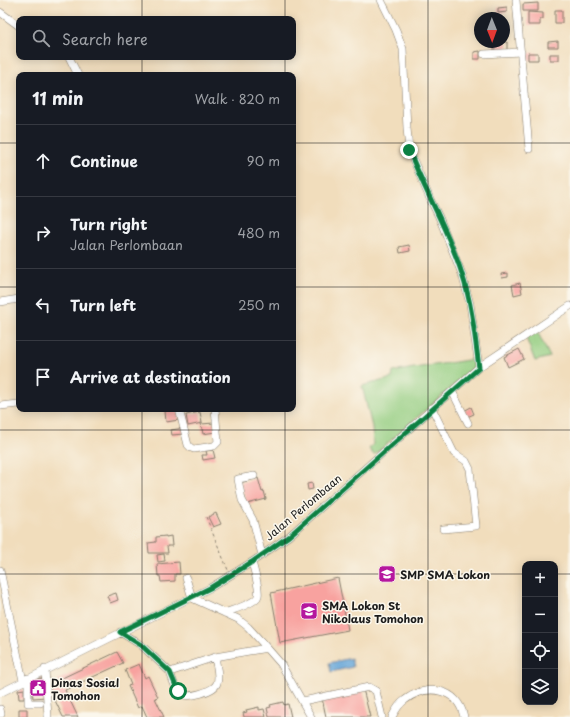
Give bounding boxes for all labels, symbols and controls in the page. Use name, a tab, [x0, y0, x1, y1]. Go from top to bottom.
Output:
north arrow	[474, 12, 510, 48]
search box	[16, 16, 296, 60]
icon: search	[30, 27, 52, 49]
text: Search here	[62, 27, 148, 50]
text: 11 min	[32, 85, 84, 111]
text: Walk · 820 m	[195, 89, 280, 108]
route end	[400, 141, 418, 159]
text: Continue	[70, 149, 138, 172]
icon: ahead	[32, 150, 54, 172]
text: 90 m	[247, 151, 280, 170]
text: Turn right	[70, 212, 147, 235]
icon: right	[32, 222, 54, 244]
text: 480 m	[238, 223, 280, 242]
text: Jalan Perlombaan	[70, 235, 183, 254]
text: Turn left	[70, 293, 136, 316]
icon: left	[32, 294, 54, 316]
text: 250 m	[238, 295, 280, 314]
text: Arrive at destination	[70, 365, 231, 388]
icon: arrive	[32, 366, 54, 388]
street label: Jalan Perlombaan	[261, 470, 345, 544]
map controls	[522, 561, 558, 705]
button: +	[522, 561, 558, 597]
school or university icon: SMP SMA Lokon	[377, 564, 397, 584]
place label: SMP SMA Lokon	[400, 566, 490, 583]
place label: SMA Lokon St Nikolaus Tomohon	[322, 597, 424, 627]
button: −	[522, 597, 558, 633]
school or university icon: SMA Lokon St Nikolaus Tomohon	[299, 601, 319, 621]
button: locate	[522, 633, 558, 669]
button: layers	[522, 669, 558, 705]
place label: Dinas Sosial Tomohon	[51, 674, 119, 704]
public building icon: Dinas Sosial Tomohon	[28, 678, 48, 698]
route start	[169, 682, 187, 700]

